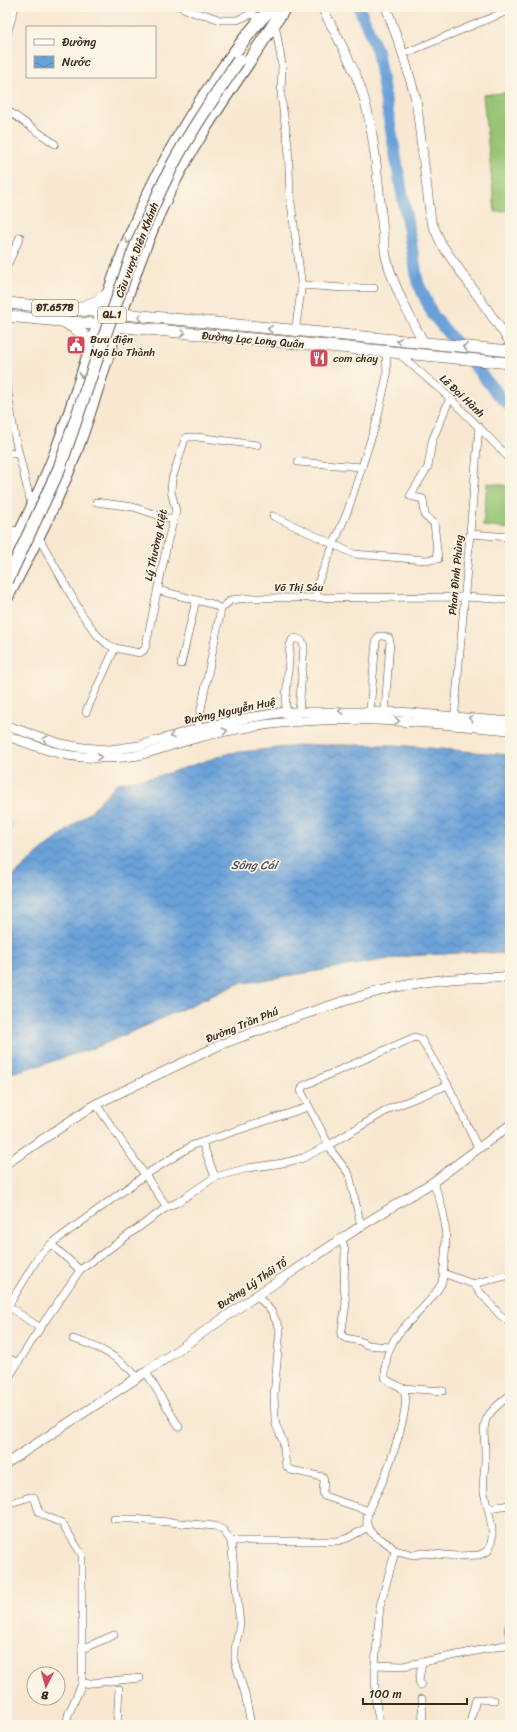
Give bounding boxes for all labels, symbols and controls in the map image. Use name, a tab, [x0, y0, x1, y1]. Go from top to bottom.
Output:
legend	[26, 26, 156, 78]
text: Đường	[62, 31, 96, 53]
text: Nước	[62, 51, 91, 73]
street label: Cầu vượt Diên Khánh	[110, 199, 164, 301]
one-way arrow	[125, 237, 133, 245]
road number: ĐT.657B	[32, 300, 78, 316]
road number: QL.1	[98, 307, 126, 323]
one-way arrow	[137, 313, 143, 322]
one-way arrow	[267, 325, 273, 334]
street label: Đường Lạc Long Quân	[201, 326, 305, 354]
one-way arrow	[180, 329, 186, 338]
place label: Bưu điện Ngã ba Thành	[90, 330, 155, 362]
public building icon: Bưu điện Ngã ba Thành	[65, 334, 87, 356]
one-way arrow	[396, 336, 402, 345]
one-way arrow	[462, 343, 468, 352]
restaurant icon: com chay	[308, 347, 330, 369]
place label: com chay	[333, 349, 378, 368]
street label: Lê Đại Hành	[435, 370, 489, 422]
one-way arrow	[78, 371, 87, 378]
street label: Lý Thường Kiệt	[139, 507, 173, 583]
street label: Phan Đình Phùng	[443, 533, 469, 616]
street label: Võ Thị Sáu	[275, 578, 324, 597]
street label: Đường Nguyễn Huệ	[183, 692, 278, 730]
one-way arrow	[338, 707, 344, 715]
one-way arrow	[468, 714, 474, 723]
one-way arrow	[394, 716, 400, 725]
one-way arrow	[222, 728, 229, 736]
one-way arrow	[169, 731, 176, 740]
one-way arrow	[42, 735, 49, 744]
one-way arrow	[96, 753, 102, 762]
water label: Sông Cái	[231, 854, 280, 876]
street label: Đường Trần Phú	[203, 1002, 281, 1048]
street label: Đường Lý Thái Tổ	[213, 1252, 293, 1315]
north arrow	[26, 1666, 66, 1706]
scale bar	[363, 1680, 467, 1706]
text: 100 m	[369, 1683, 402, 1705]
text: B	[41, 1686, 49, 1705]

